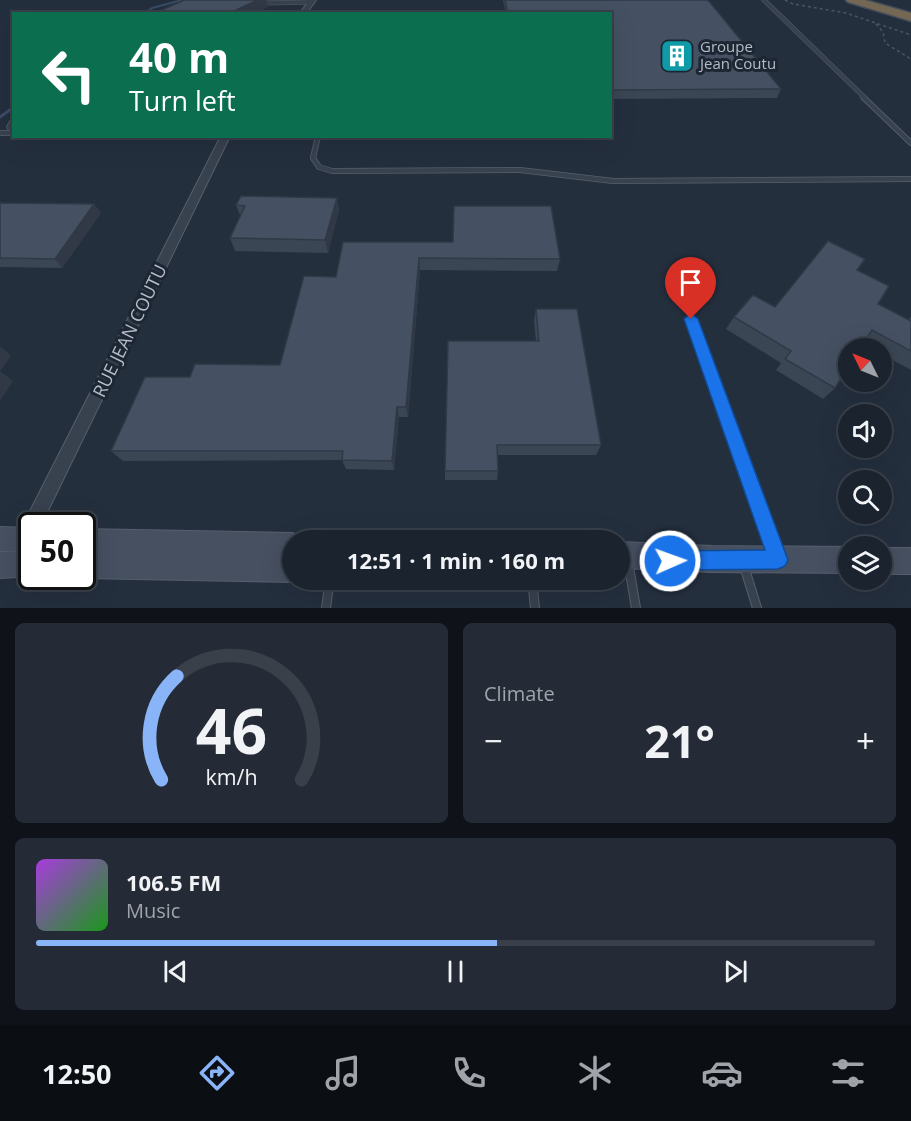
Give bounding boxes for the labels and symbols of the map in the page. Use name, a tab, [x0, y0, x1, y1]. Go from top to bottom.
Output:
place label: Groupe Jean Coutu	[698, 36, 776, 73]
building icon: Groupe Jean Coutu	[659, 38, 695, 74]
pin	[665, 257, 716, 319]
street label: RUE JEAN COUTU	[87, 260, 172, 401]
north arrow	[838, 338, 892, 392]
speed limit sign: 50	[18, 512, 96, 590]
position arrow	[638, 529, 702, 593]

